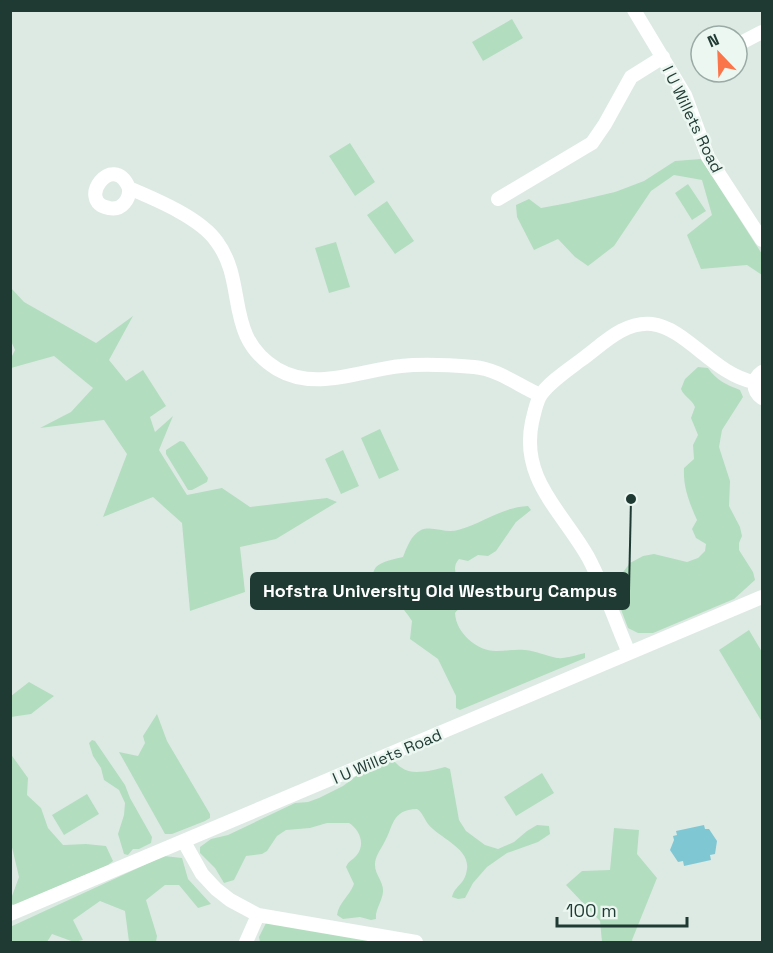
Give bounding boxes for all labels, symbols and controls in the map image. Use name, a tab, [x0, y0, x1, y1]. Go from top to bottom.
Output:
north arrow	[689, 24, 749, 84]
text: N	[704, 29, 722, 52]
street label: I U Willets Road	[658, 62, 728, 176]
callout: Hofstra University Old Westbury Campus	[251, 573, 629, 609]
text: Hofstra University Old Westbury Campus	[263, 579, 617, 602]
street label: I U Willets Road	[329, 724, 445, 789]
scale bar	[557, 890, 688, 928]
text: 100 m	[566, 899, 617, 922]

